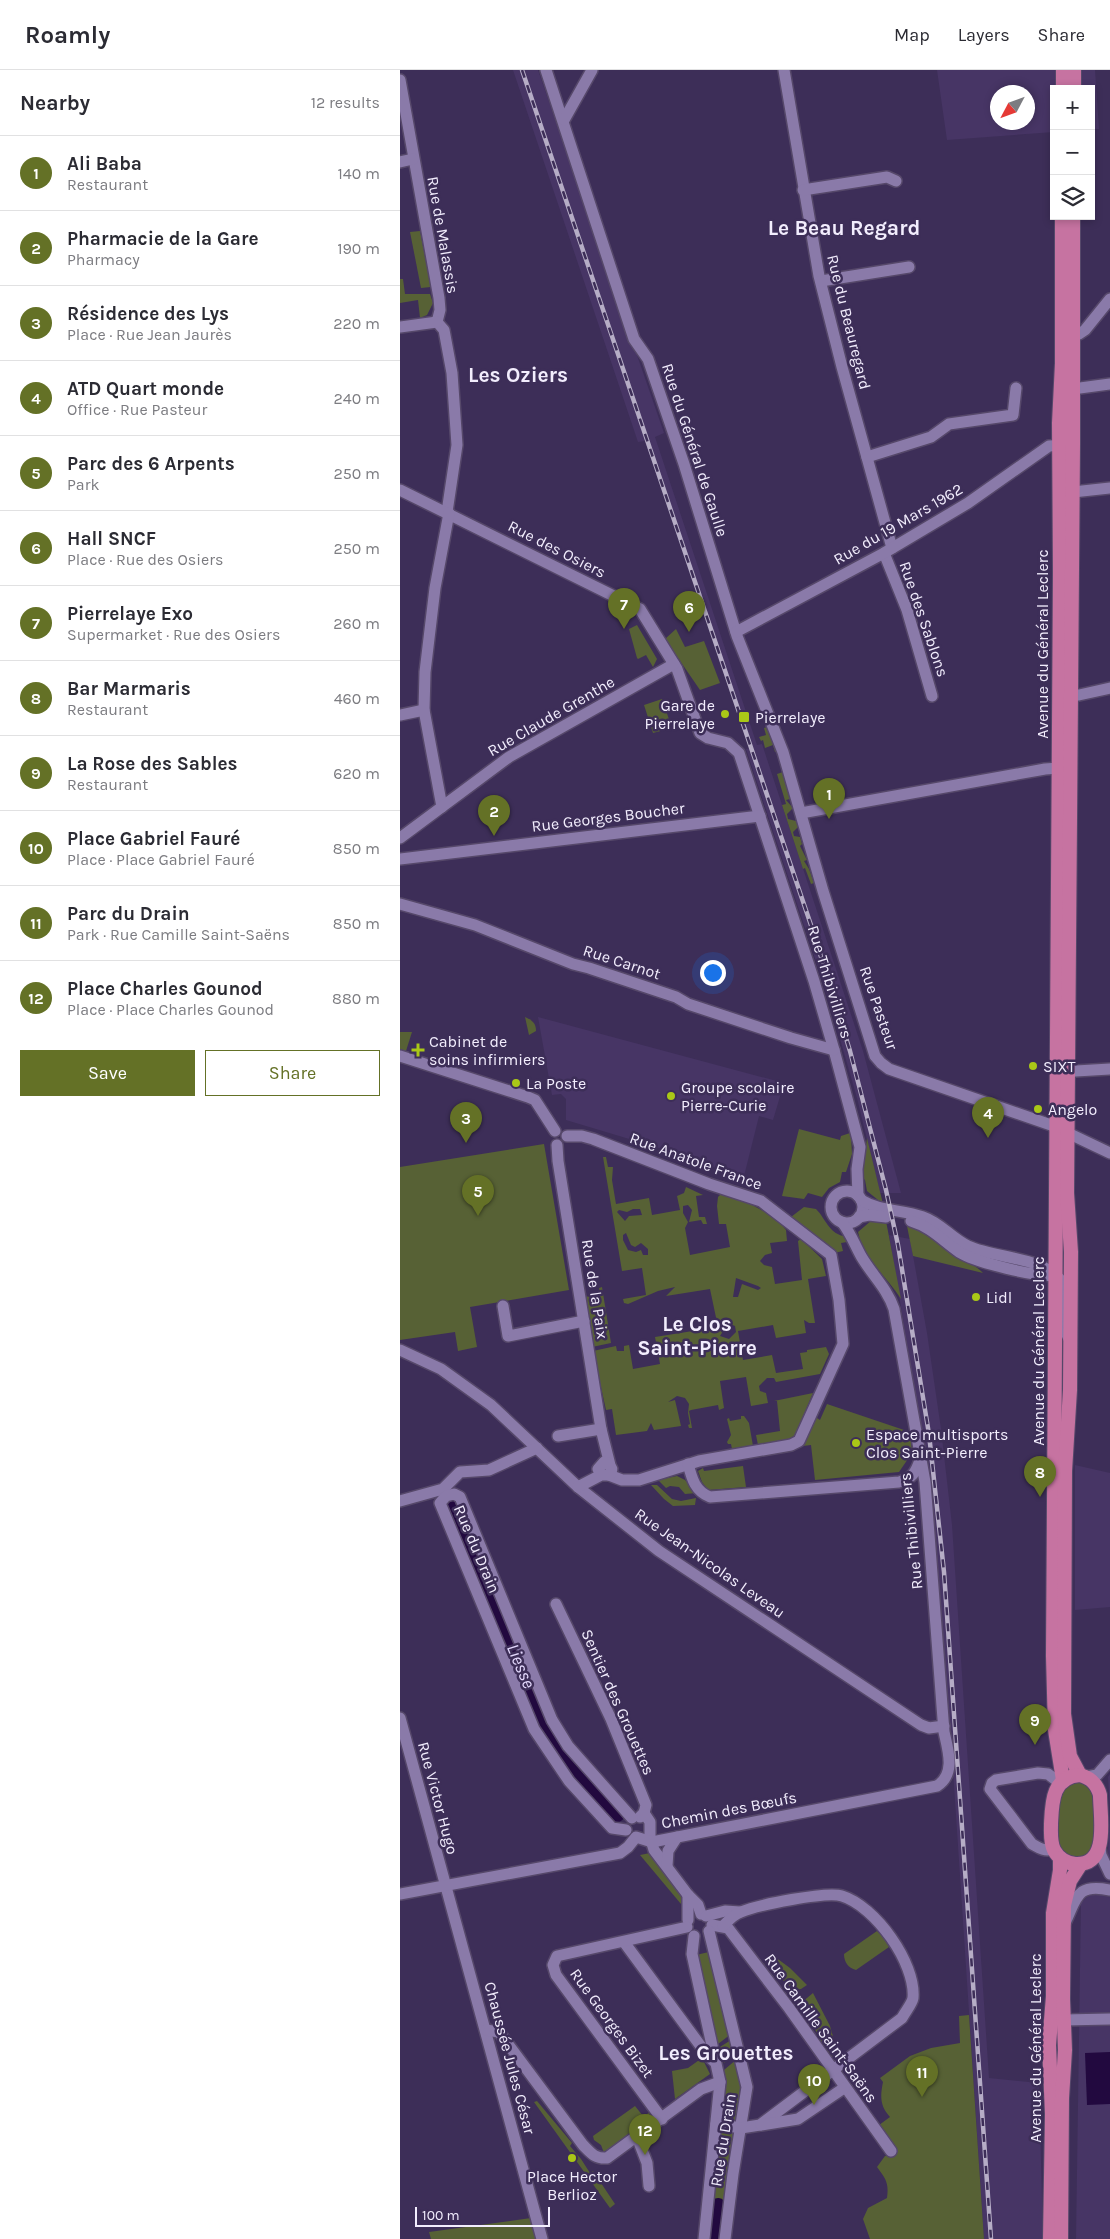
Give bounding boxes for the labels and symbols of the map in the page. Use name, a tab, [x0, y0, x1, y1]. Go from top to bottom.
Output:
north arrow	[990, 85, 1035, 130]
street label: Rue de Malassis	[423, 175, 463, 295]
district label: Le Beau Regard	[768, 216, 920, 240]
street label: Rue du Beauregard	[823, 253, 875, 391]
street label: Rue du Général de Gaulle	[658, 361, 732, 539]
district label: Les Oziers	[468, 363, 568, 387]
street label: Rue du 19 Mars 1962	[830, 479, 966, 569]
street label: Rue des Osiers	[505, 516, 609, 582]
street label: Avenue du Général Leclerc	[1033, 549, 1052, 739]
street label: Rue des Sablons	[895, 559, 953, 679]
pin: 7	[608, 588, 640, 629]
pin: 6	[673, 591, 705, 632]
street label: Rue Claude Grenthe	[484, 672, 618, 760]
place label: Gare de Pierrelaye	[644, 696, 715, 733]
marker: Gare de Pierrelaye	[719, 708, 731, 720]
place label: Pierrelaye	[755, 708, 826, 727]
marker: Pierrelaye	[737, 710, 751, 724]
pin: 1	[813, 778, 845, 819]
pin: 2	[478, 795, 510, 836]
street label: Rue Georges Boucher	[530, 798, 686, 836]
street label: Rue Thibivilliers	[804, 923, 856, 1041]
street label: Rue Carnot	[581, 941, 663, 983]
your location	[700, 960, 726, 986]
street label: Rue Pasteur	[856, 964, 902, 1053]
place label: Cabinet de soins infirmiers	[429, 1032, 545, 1069]
marker: Cabinet de soins infirmiers	[411, 1043, 425, 1057]
place label: SIXT	[1043, 1057, 1075, 1076]
marker: SIXT	[1027, 1060, 1039, 1072]
place label: La Poste	[526, 1074, 586, 1093]
marker: La Poste	[510, 1077, 522, 1089]
place label: Groupe scolaire Pierre-Curie	[681, 1078, 794, 1115]
marker: Groupe scolaire Pierre-Curie	[665, 1090, 677, 1102]
pin: 4	[972, 1097, 1004, 1138]
place label: Angelo	[1048, 1100, 1097, 1119]
pin: 3	[450, 1102, 482, 1143]
marker: Angelo	[1032, 1103, 1044, 1115]
street label: Rue Anatole France	[627, 1128, 765, 1194]
pin: 5	[462, 1175, 494, 1216]
street label: Rue de la Paix	[578, 1238, 612, 1340]
street label: Avenue du Général Leclerc	[1029, 1256, 1048, 1446]
place label: Lidl	[986, 1288, 1012, 1307]
marker: Lidl	[970, 1291, 982, 1303]
district label: Le Clos Saint-Pierre	[637, 1312, 757, 1360]
place label: Espace multisports Clos Saint-Pierre	[866, 1425, 1008, 1462]
marker: Espace multisports Clos Saint-Pierre	[850, 1437, 862, 1449]
pin: 8	[1024, 1456, 1056, 1497]
street label: Rue Thibivilliers	[895, 1472, 927, 1590]
street label: Rue du Drain	[450, 1502, 504, 1596]
street label: Rue Jean-Nicolas Leveau	[631, 1504, 789, 1622]
street label: Sentier des Grouettes	[577, 1626, 659, 1778]
water label: Liesse	[502, 1640, 540, 1692]
pin: 9	[1019, 1704, 1051, 1745]
street label: Rue Victor Hugo	[414, 1740, 462, 1856]
street label: Chemin des Bœufs	[660, 1788, 798, 1832]
street label: Rue Camille Saint-Saëns	[760, 1950, 882, 2106]
street label: Avenue du Général Leclerc	[1026, 1953, 1045, 2143]
street label: Rue Georges Bizet	[566, 1965, 658, 2081]
street label: Chaussée Jules César	[480, 1980, 540, 2137]
district label: Les Grouettes	[658, 2041, 794, 2065]
pin: 11	[906, 2056, 938, 2097]
pin: 10	[798, 2064, 830, 2105]
street label: Rue du Drain	[706, 2092, 740, 2188]
pin: 12	[629, 2114, 661, 2155]
marker: Place Hector Berlioz	[566, 2152, 578, 2164]
place label: Place Hector Berlioz	[527, 2167, 617, 2204]
scale bar	[415, 2204, 550, 2227]

